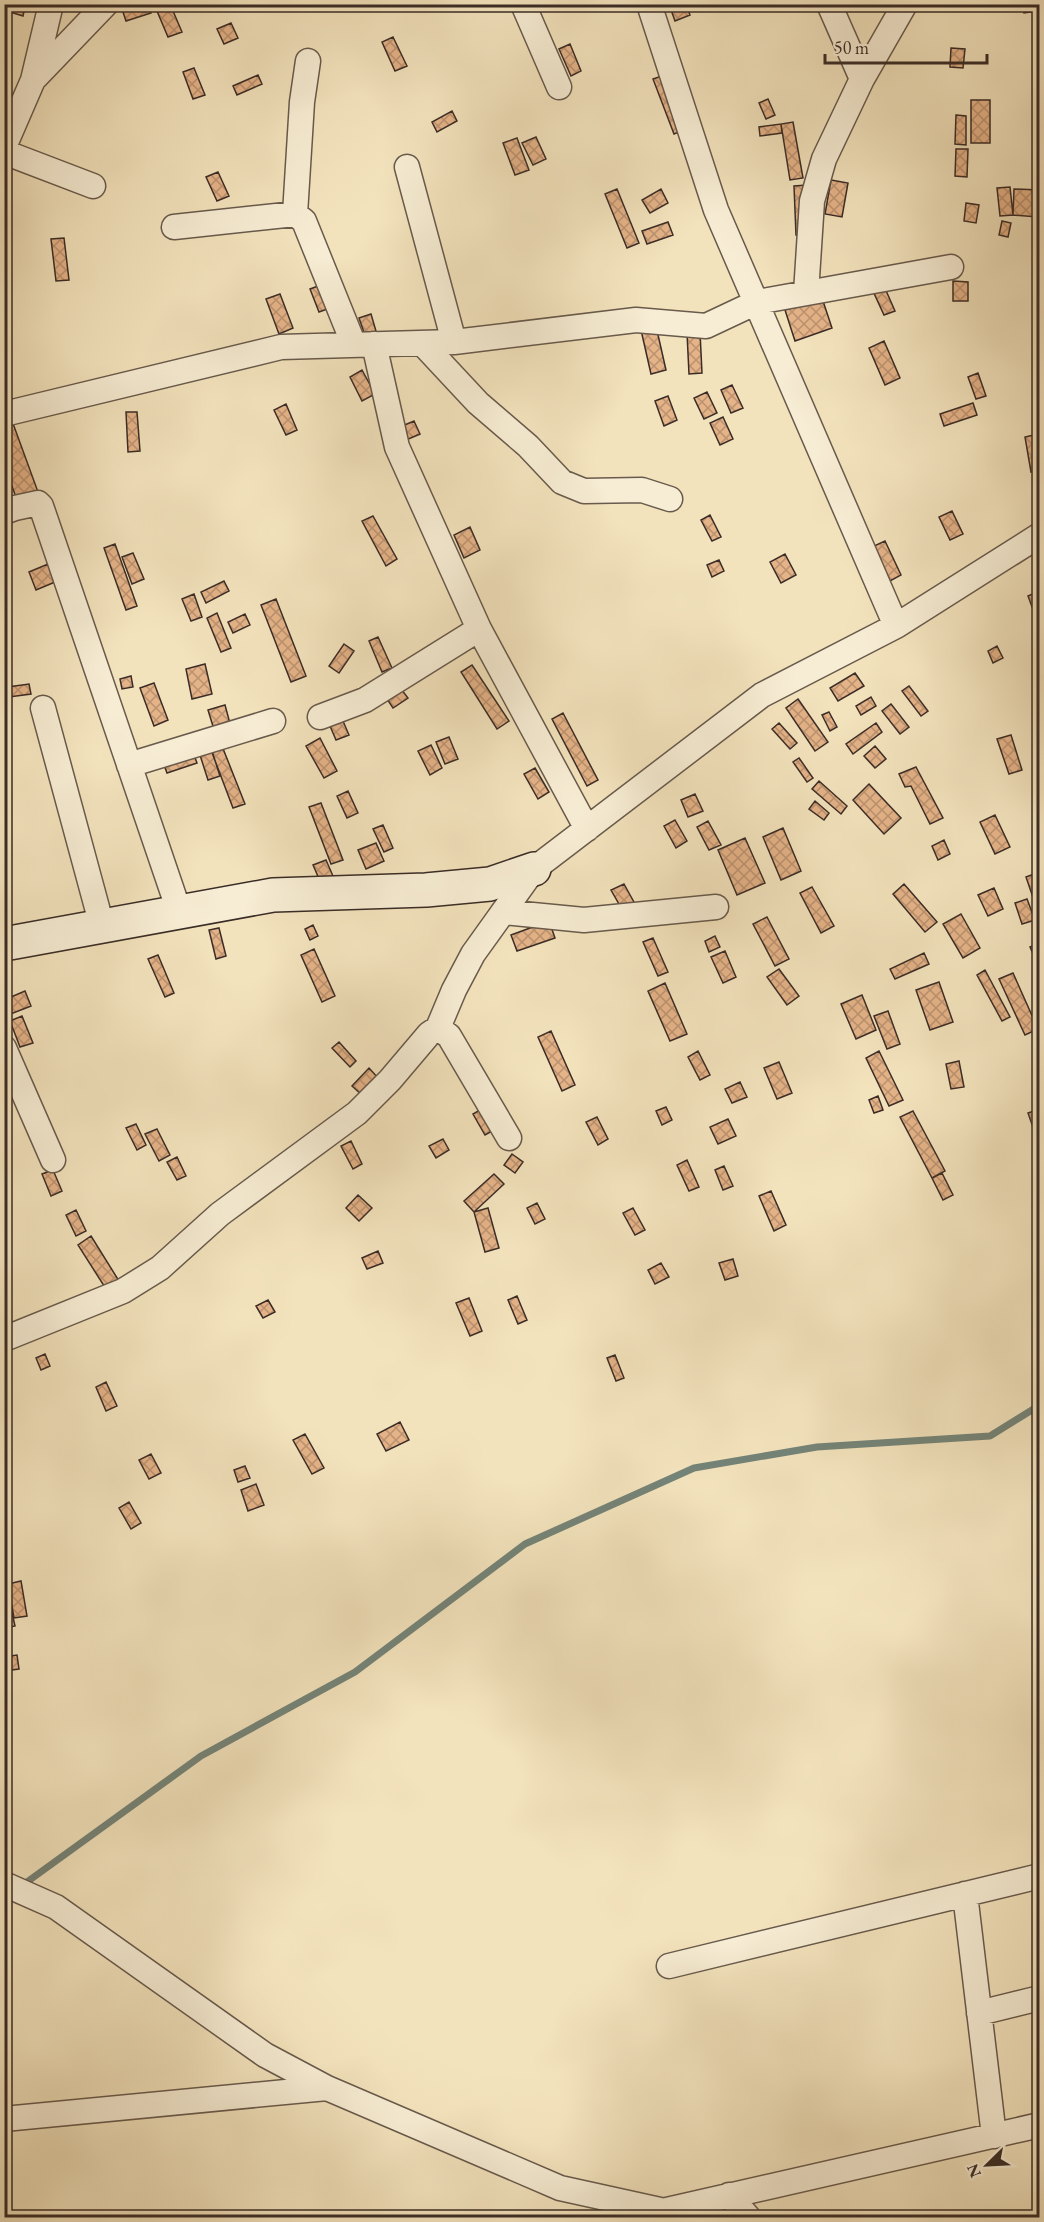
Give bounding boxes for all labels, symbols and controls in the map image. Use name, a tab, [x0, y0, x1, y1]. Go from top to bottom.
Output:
scale bar	[825, 27, 987, 65]
text: 50 m	[834, 36, 869, 59]
north arrow	[957, 2135, 1017, 2195]
text: N	[962, 2161, 986, 2181]

